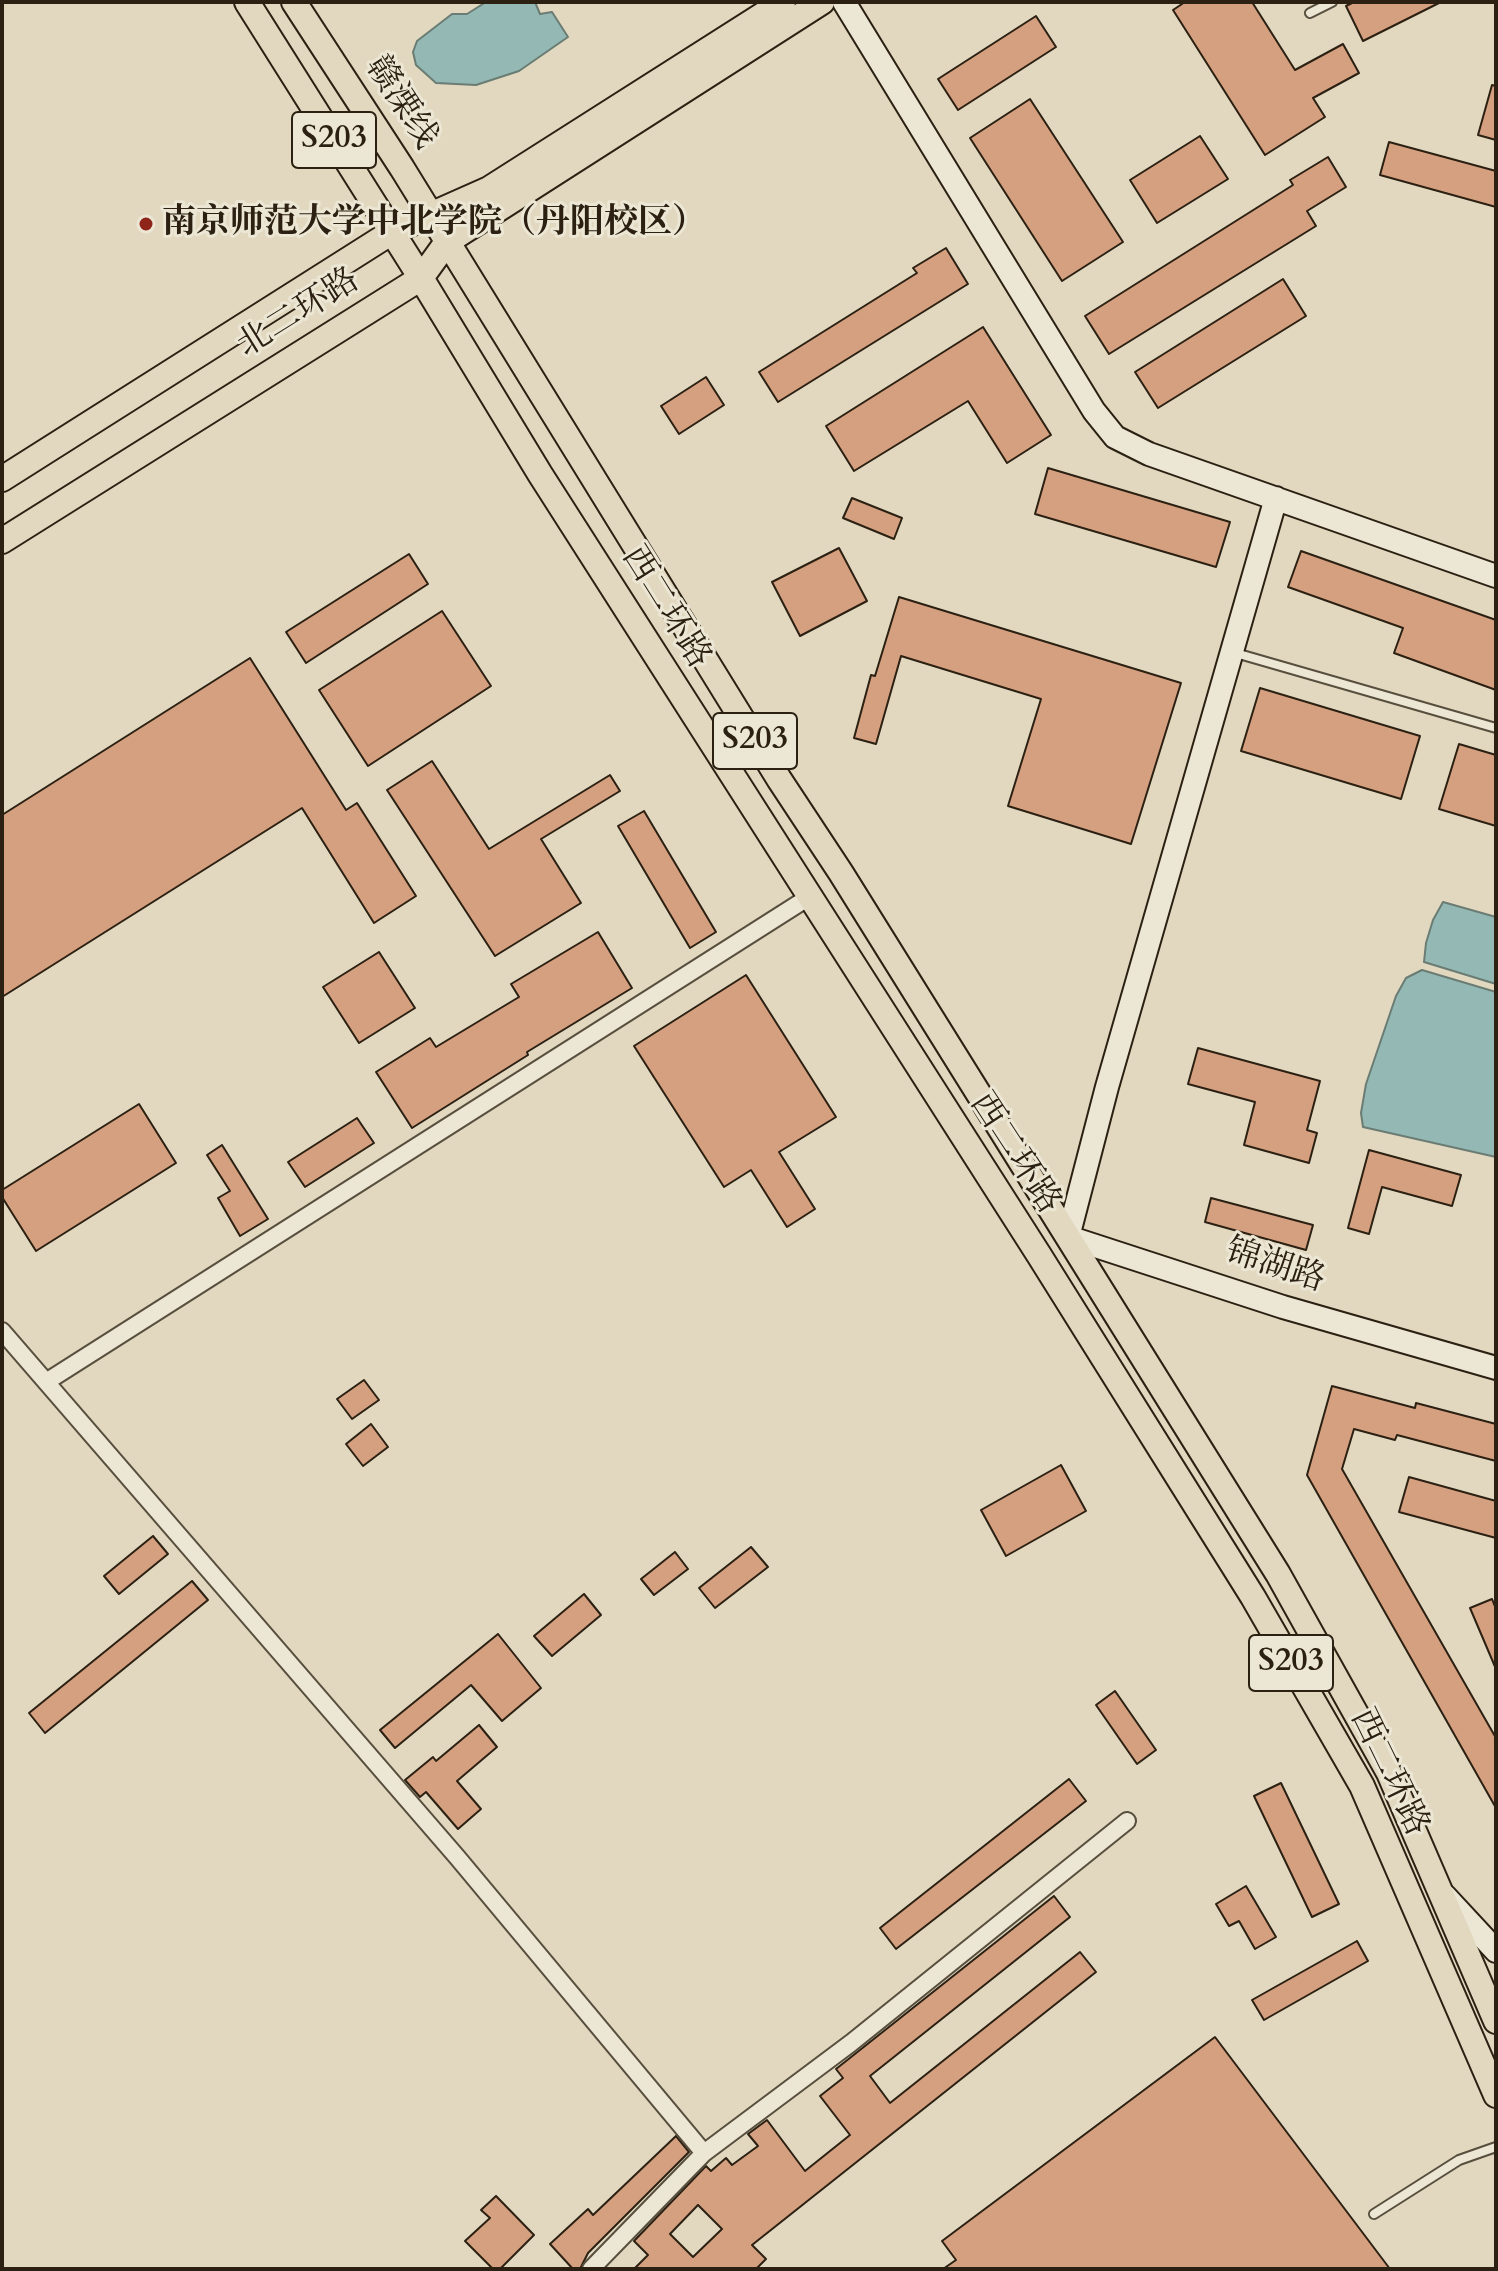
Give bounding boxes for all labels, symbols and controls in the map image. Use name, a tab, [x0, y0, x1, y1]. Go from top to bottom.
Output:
street label: 赣溧线	[355, 49, 445, 157]
road number: S203	[292, 112, 376, 168]
place label: 南京师范大学中北学院（丹阳校区）	[162, 204, 706, 244]
marker: 南京师范大学中北学院（丹阳校区）	[137, 215, 155, 233]
street label: 北二环路	[231, 261, 367, 367]
street label: 西二环路	[612, 540, 718, 676]
road number: S203	[713, 713, 797, 769]
street label: 西二环路	[960, 1086, 1068, 1222]
street label: 锦湖路	[1220, 1232, 1330, 1302]
road number: S203	[1249, 1635, 1333, 1691]
street label: 西二环路	[1340, 1703, 1436, 1843]

